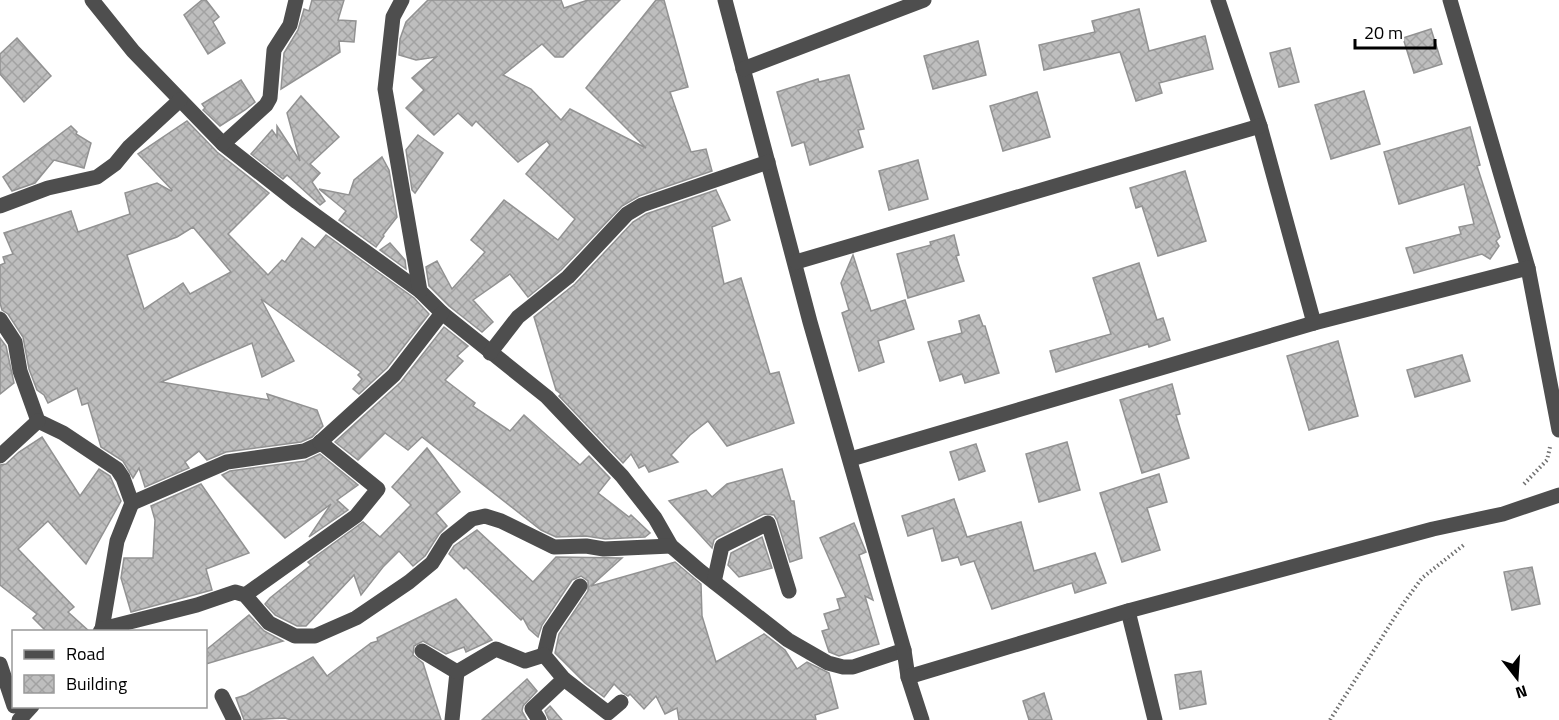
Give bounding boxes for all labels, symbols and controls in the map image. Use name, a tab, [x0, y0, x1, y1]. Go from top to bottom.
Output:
scale bar	[1355, 12, 1434, 50]
text: 20 m	[1364, 19, 1403, 46]
legend	[12, 630, 207, 708]
text: Road	[66, 640, 105, 667]
north arrow	[1487, 648, 1547, 708]
text: Building	[66, 670, 127, 697]
text: N	[1513, 679, 1530, 705]

